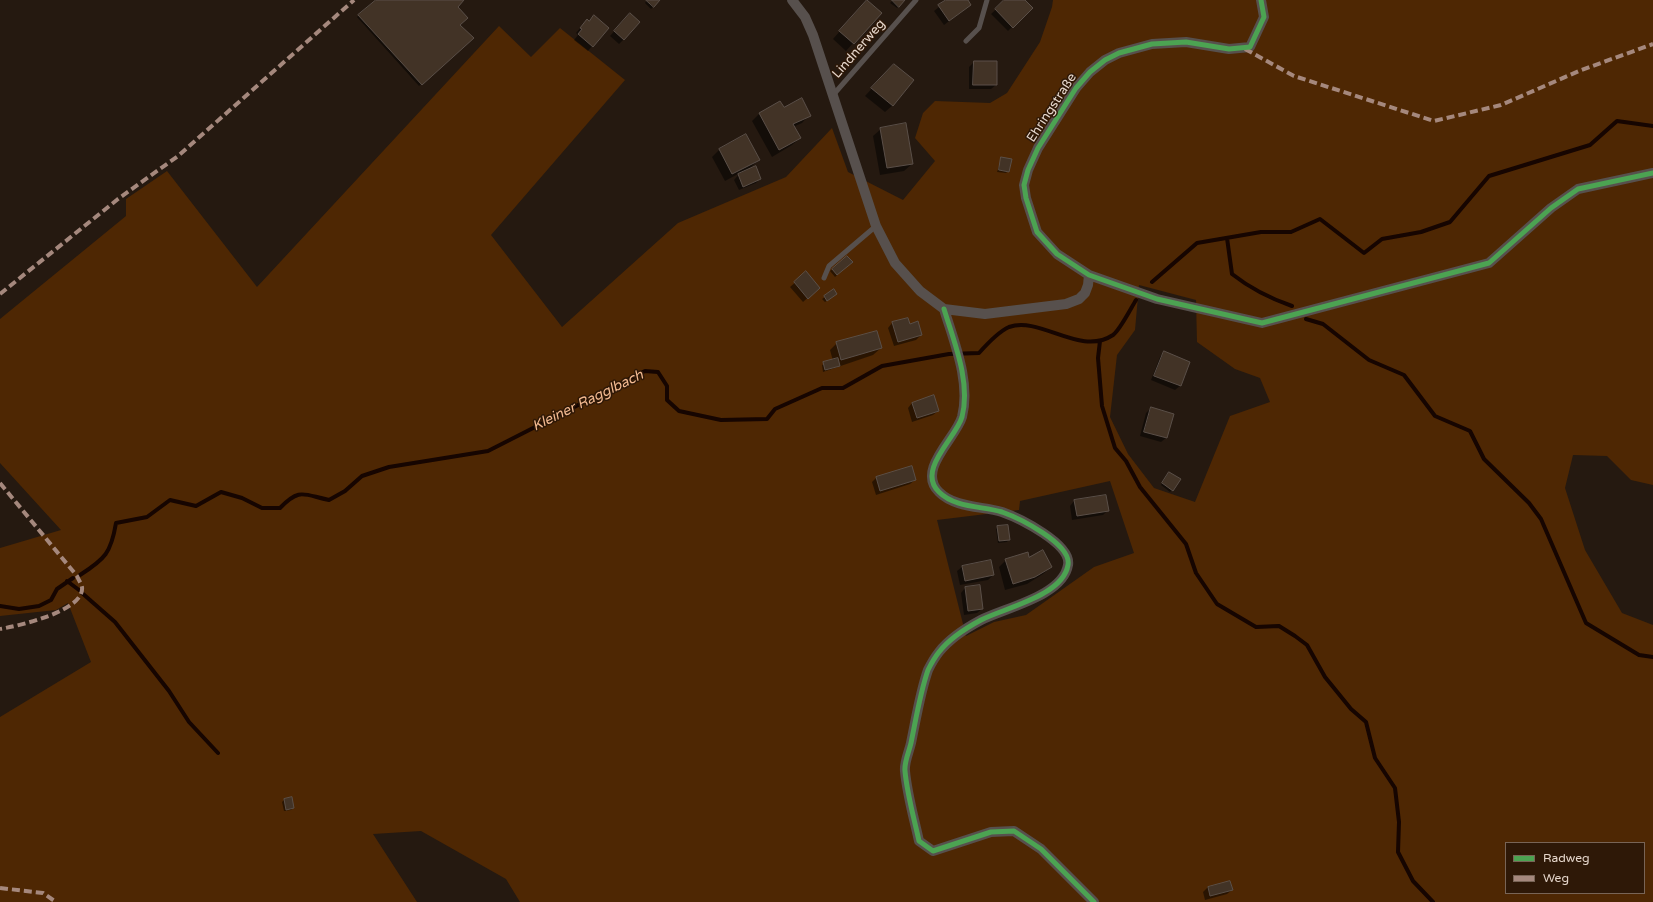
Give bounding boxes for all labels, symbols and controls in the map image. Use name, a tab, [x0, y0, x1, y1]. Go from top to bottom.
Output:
street label: Lindnerweg	[829, 16, 889, 82]
street label: Ehringstraße	[1024, 71, 1080, 145]
water label: Kleiner Ragglbach	[530, 367, 646, 435]
legend	[1505, 842, 1645, 894]
text: Radweg	[1543, 851, 1590, 865]
text: Weg	[1543, 871, 1569, 885]

